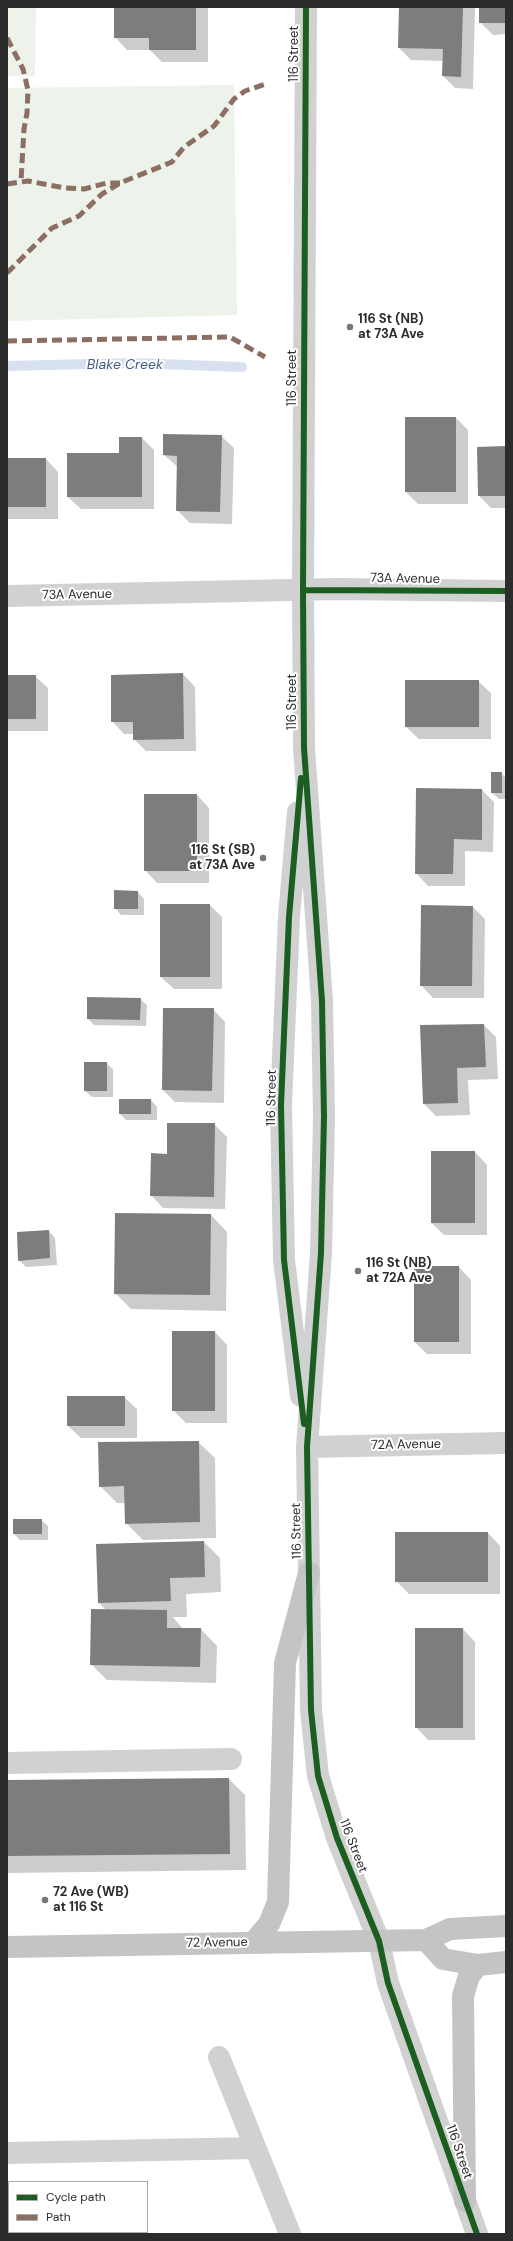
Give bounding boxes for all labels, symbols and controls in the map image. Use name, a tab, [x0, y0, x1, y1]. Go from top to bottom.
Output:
street label: 116 Street	[287, 26, 303, 82]
place label: 116 St (NB) at 73A Ave	[358, 312, 424, 343]
marker: 116 St (NB) at 73A Ave	[345, 322, 355, 332]
street label: 116 Street	[285, 350, 301, 406]
water label: Blake Creek	[87, 357, 163, 373]
street label: 73A Avenue	[370, 571, 440, 587]
street label: 73A Avenue	[42, 587, 112, 603]
street label: 116 Street	[285, 674, 301, 730]
place label: 116 St (SB) at 73A Ave	[189, 843, 255, 874]
marker: 116 St (SB) at 73A Ave	[258, 853, 268, 863]
street label: 116 Street	[264, 1070, 280, 1126]
place label: 116 St (NB) at 72A Ave	[366, 1256, 432, 1287]
marker: 116 St (NB) at 72A Ave	[353, 1266, 363, 1276]
street label: 72A Avenue	[371, 1437, 441, 1453]
street label: 116 Street	[289, 1503, 305, 1559]
street label: 116 Street	[336, 1817, 370, 1875]
place label: 72 Ave (WB) at 116 St	[53, 1885, 129, 1916]
marker: 72 Ave (WB) at 116 St	[40, 1895, 50, 1905]
street label: 72 Avenue	[186, 1935, 248, 1951]
street label: 116 Street	[442, 2123, 476, 2181]
legend	[8, 2181, 148, 2233]
text: Cycle path	[46, 2189, 106, 2205]
text: Path	[46, 2209, 71, 2225]

